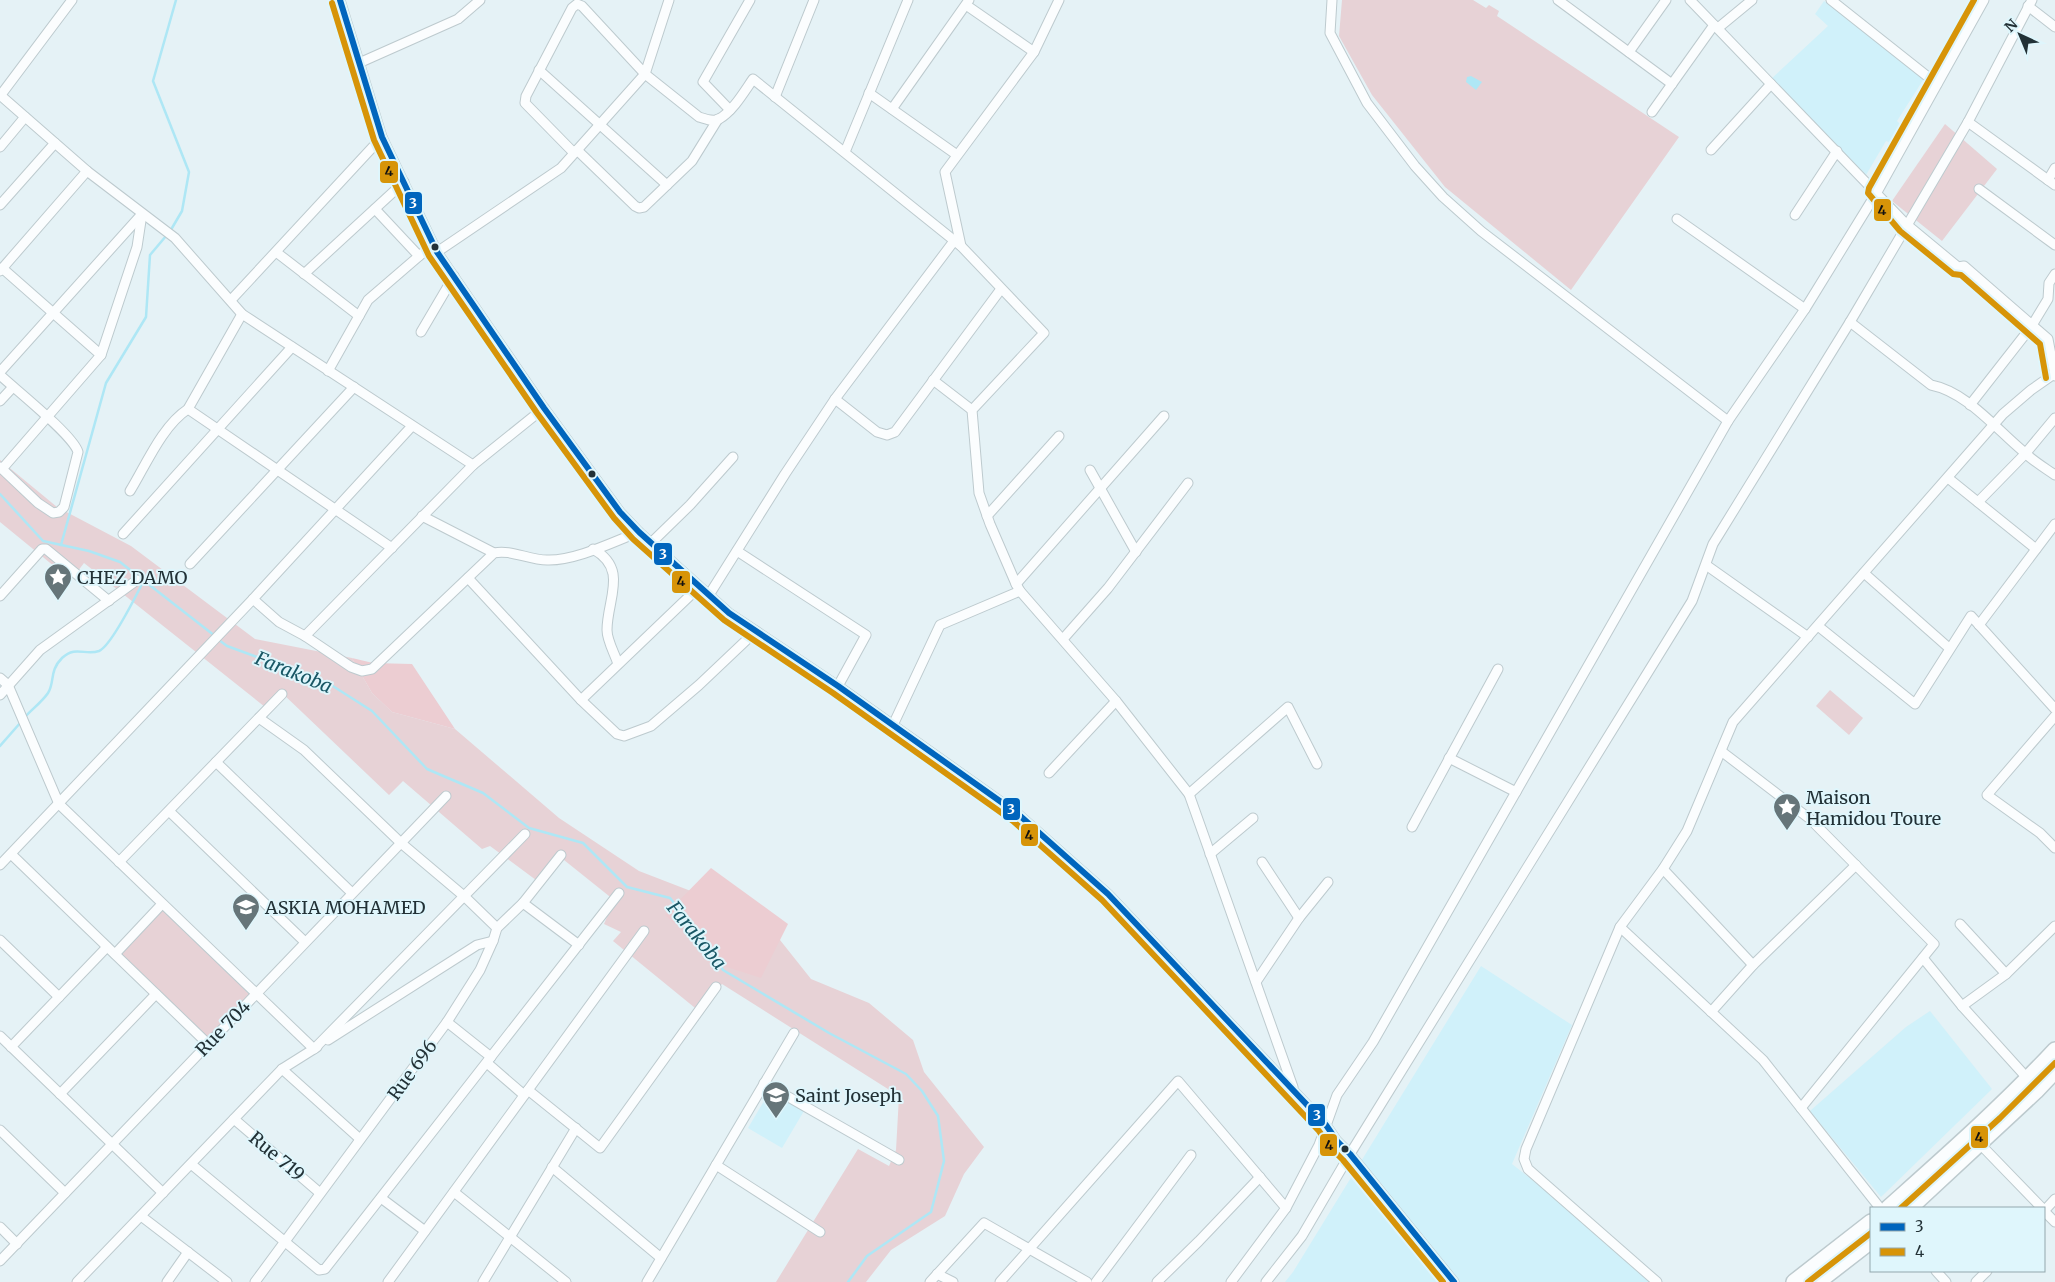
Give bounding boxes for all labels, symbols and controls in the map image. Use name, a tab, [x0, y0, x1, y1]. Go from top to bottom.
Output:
north arrow	[1995, 10, 2045, 60]
text: N	[2001, 15, 2021, 36]
line badge: 4	[379, 160, 399, 184]
text: 4	[385, 162, 394, 180]
line badge: 3	[404, 191, 423, 215]
text: 3	[409, 194, 417, 212]
line badge: 4	[1873, 198, 1892, 222]
text: 4	[1878, 201, 1887, 219]
unlabelled marker	[430, 242, 440, 252]
unlabelled marker	[587, 469, 597, 479]
line badge: 3	[653, 542, 673, 566]
text: 3	[659, 545, 667, 563]
place icon: CHEZ DAMO	[43, 562, 73, 601]
place label: CHEZ DAMO	[77, 566, 187, 589]
line badge: 4	[671, 570, 691, 594]
text: 4	[677, 572, 686, 590]
water label: Farakoba	[251, 645, 336, 698]
place label: Maison Hamidou Toure	[1806, 786, 1941, 830]
place icon: Maison Hamidou Toure	[1772, 792, 1802, 831]
line badge: 3	[1002, 797, 1021, 821]
text: 3	[1007, 800, 1015, 818]
line badge: 4	[1020, 823, 1039, 847]
text: 4	[1025, 826, 1034, 844]
school or university icon: ASKIA MOHAMED	[231, 892, 261, 931]
water label: Farakoba	[662, 895, 732, 974]
place label: ASKIA MOHAMED	[264, 896, 426, 919]
street label: Rue 704	[191, 995, 255, 1061]
street label: Rue 696	[382, 1035, 442, 1105]
school or university icon: Saint Joseph	[761, 1080, 791, 1119]
place label: Saint Joseph	[795, 1084, 902, 1107]
line badge: 3	[1307, 1103, 1326, 1127]
text: 3	[1313, 1106, 1321, 1124]
line badge: 4	[1970, 1125, 1989, 1149]
street label: Rue 719	[245, 1126, 309, 1186]
text: 4	[1975, 1128, 1984, 1146]
line badge: 4	[1319, 1133, 1338, 1157]
text: 4	[1325, 1136, 1334, 1154]
unlabelled marker	[1340, 1144, 1350, 1154]
legend	[1870, 1207, 2045, 1272]
text: 3	[1915, 1217, 1924, 1236]
text: 4	[1915, 1242, 1924, 1261]

